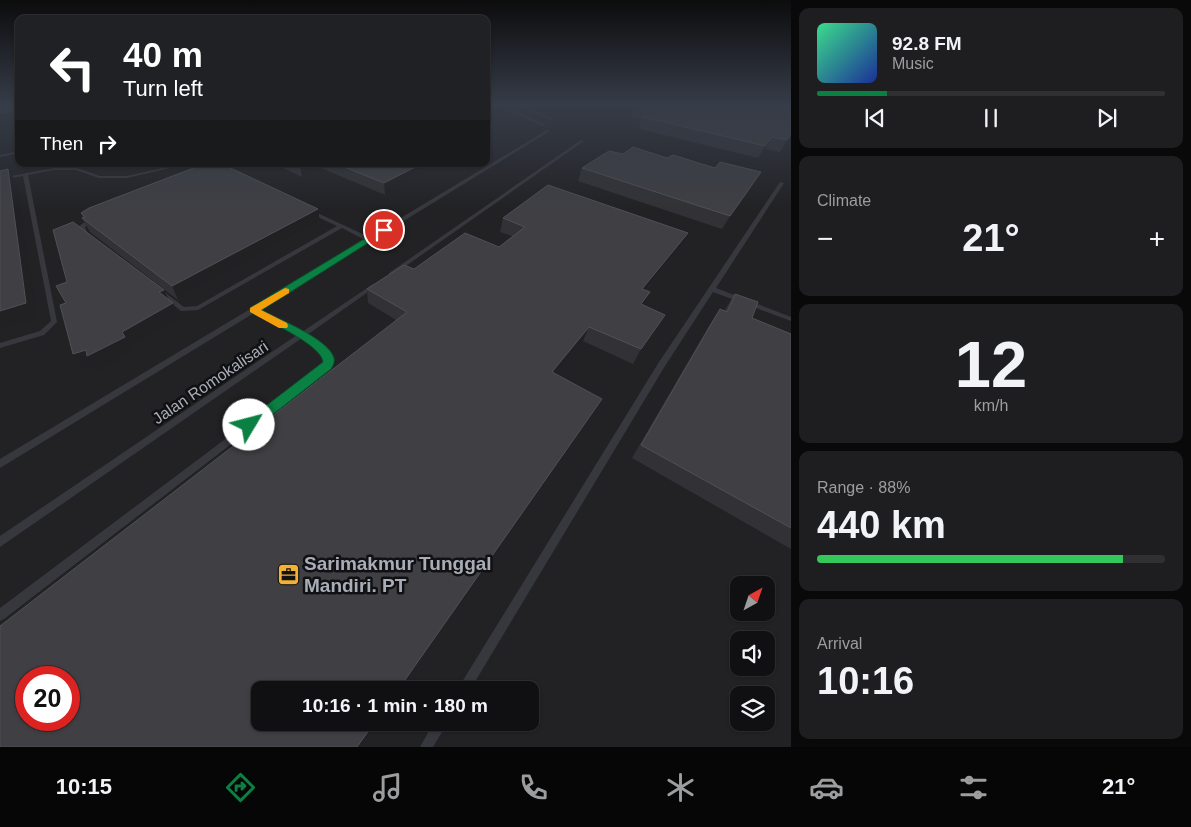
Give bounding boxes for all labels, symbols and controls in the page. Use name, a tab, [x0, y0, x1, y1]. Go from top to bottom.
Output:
text: 92.8 FM	[892, 33, 962, 54]
icon: left	[40, 35, 105, 100]
text: 40 m	[123, 35, 203, 74]
text: Music	[892, 55, 934, 72]
text: Turn left	[123, 76, 203, 101]
icon: previous	[861, 104, 889, 132]
icon: pause	[977, 104, 1005, 132]
icon: next	[1093, 104, 1121, 132]
icon: right	[93, 130, 121, 158]
text: Then	[40, 133, 83, 154]
text: Climate	[817, 192, 871, 209]
pin	[363, 209, 405, 251]
icon: arrive	[370, 216, 398, 244]
text: 21°	[962, 217, 1020, 259]
text: −	[817, 223, 833, 254]
text: +	[1149, 223, 1165, 254]
text: 12	[955, 328, 1027, 401]
street label: Jalan Romokalisari	[149, 338, 271, 427]
text: km/h	[974, 397, 1008, 414]
position arrow	[222, 398, 274, 450]
text: Range · 88%	[817, 479, 910, 496]
text: 440 km	[817, 504, 946, 546]
place label: Sarimakmur Tunggal Mandiri. PT	[304, 553, 492, 596]
office icon: Sarimakmur Tunggal Mandiri. PT	[276, 562, 300, 586]
north arrow	[730, 576, 775, 621]
map controls	[730, 576, 775, 731]
button: sound	[730, 631, 775, 676]
text: Arrival	[817, 635, 862, 652]
text: 10:16	[817, 660, 914, 702]
speed limit sign: 20	[15, 666, 80, 731]
button: layers	[730, 686, 775, 731]
text: 10:16 · 1 min · 180 m	[302, 695, 488, 716]
icon: directions	[223, 770, 258, 805]
icon: music	[370, 770, 405, 805]
icon: phone	[516, 770, 551, 805]
icon: climate	[663, 770, 698, 805]
icon: car	[809, 770, 844, 805]
icon: filters	[956, 770, 991, 805]
text: 10:15	[56, 774, 112, 799]
text: 21°	[1102, 774, 1135, 799]

